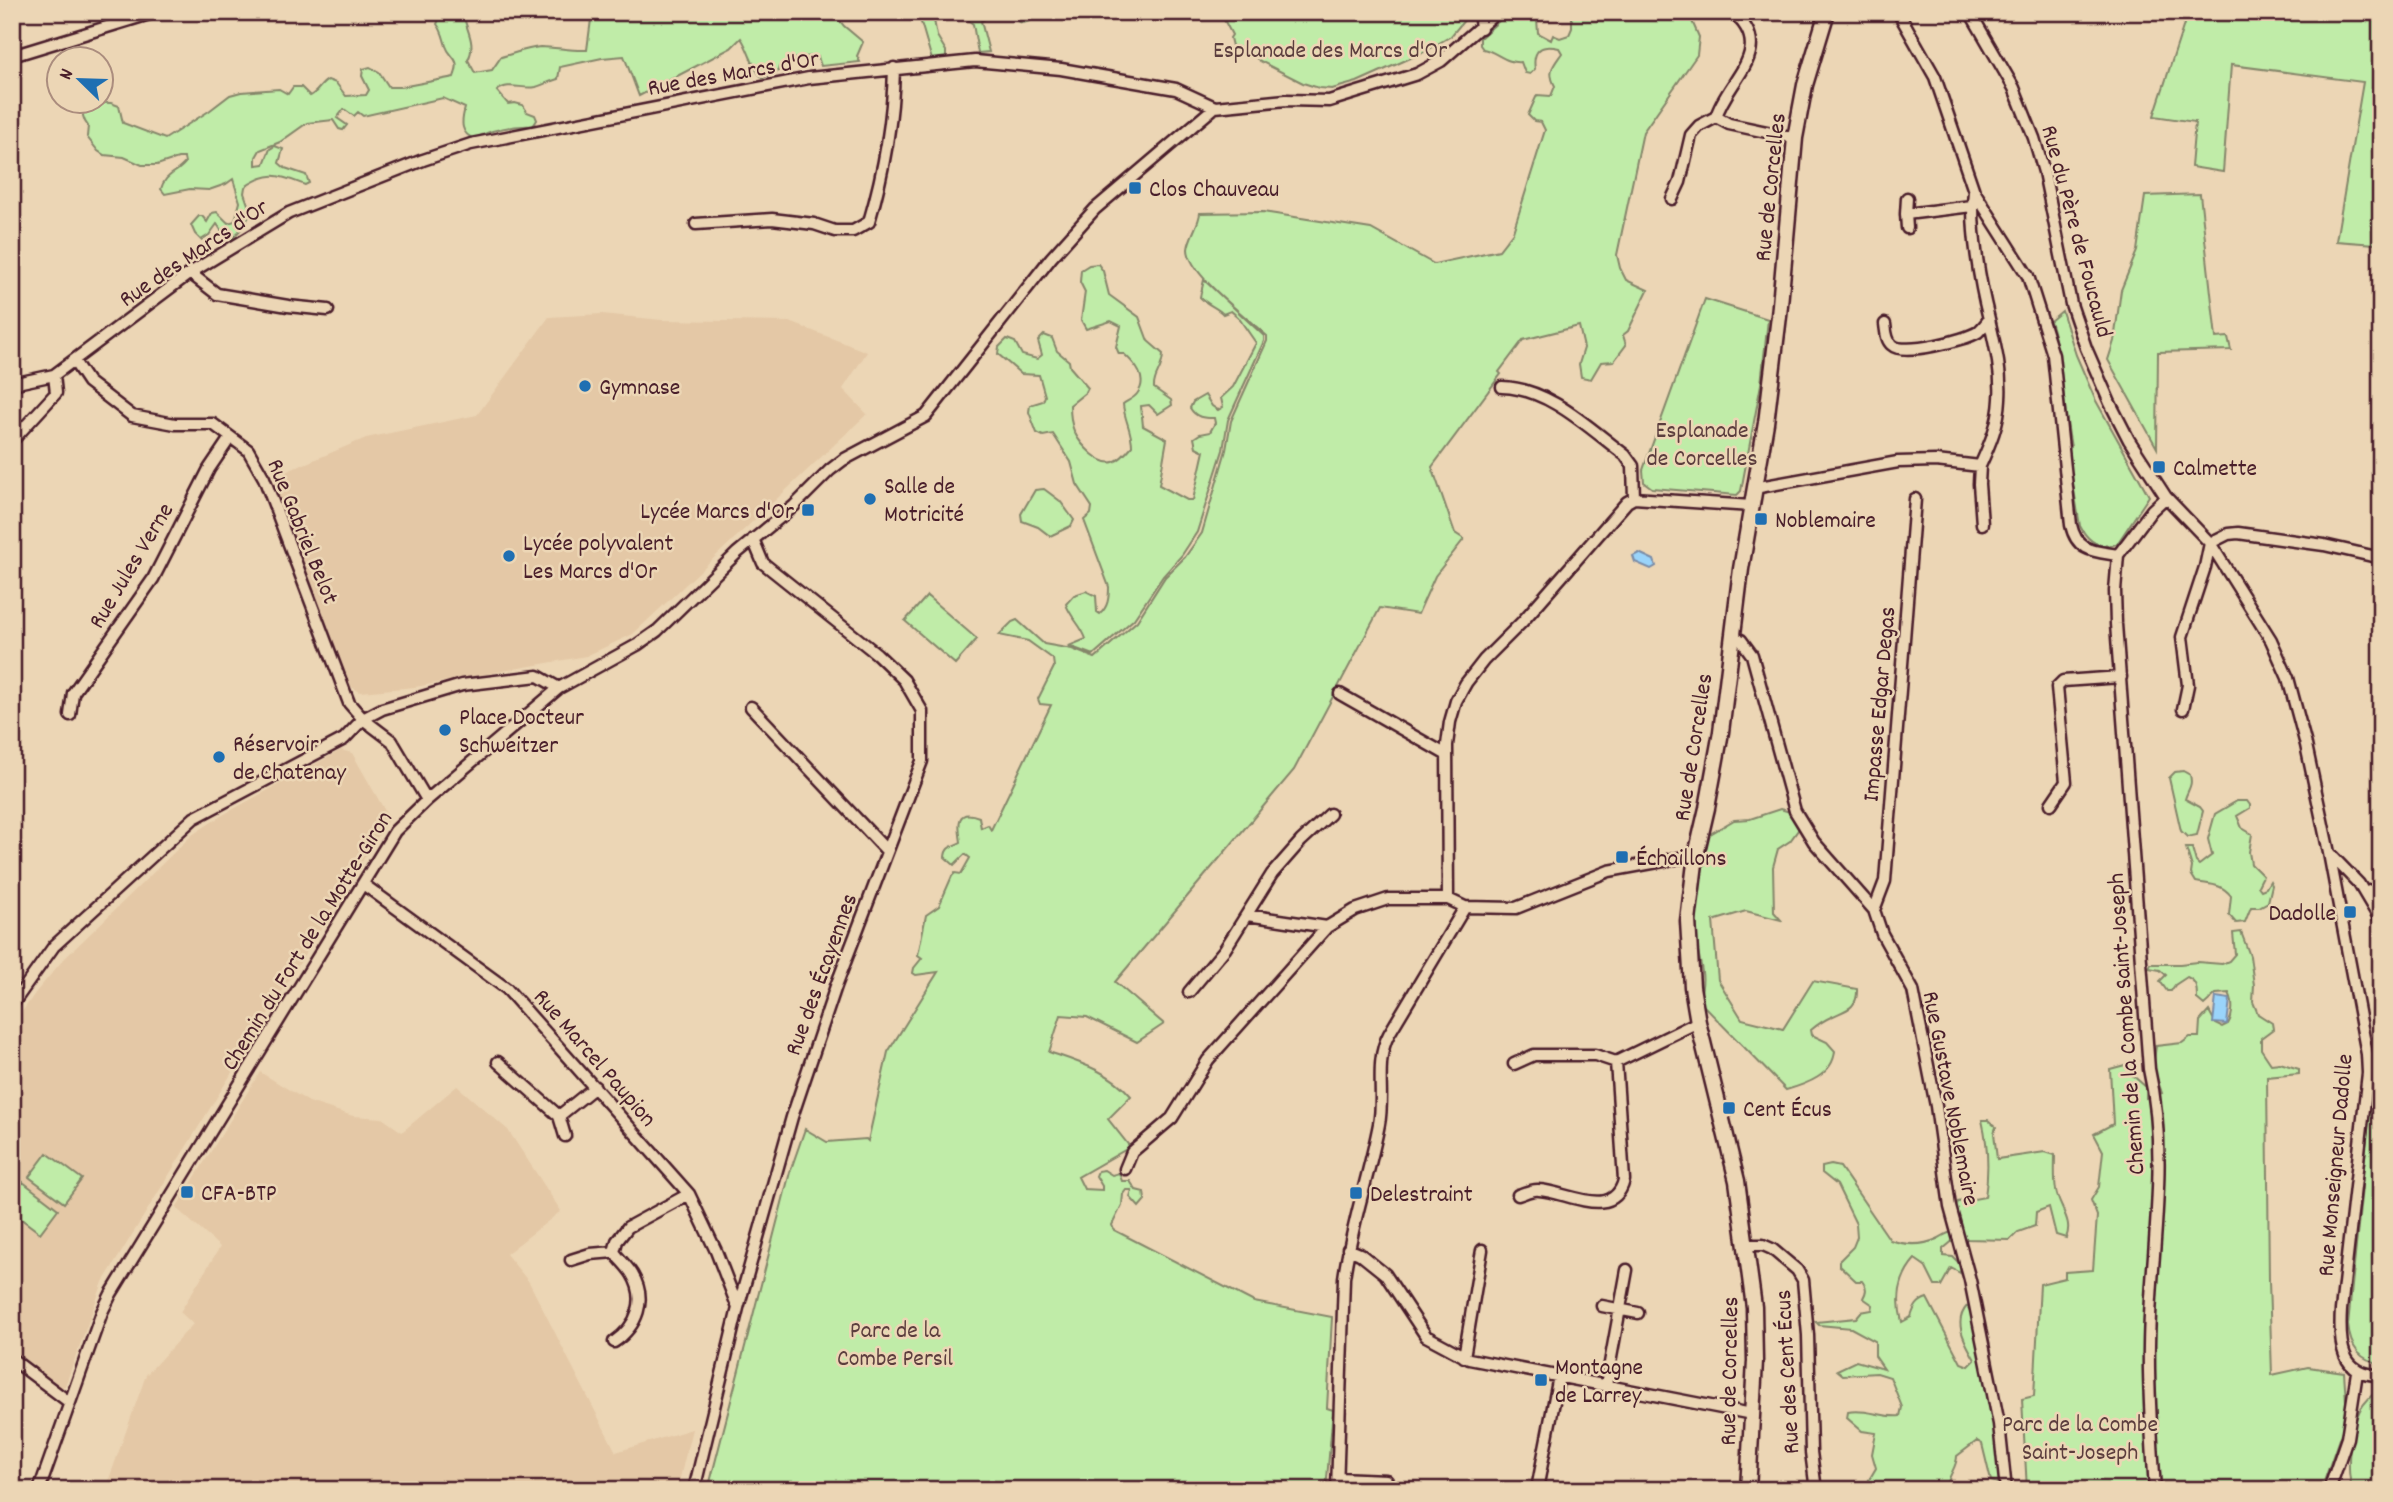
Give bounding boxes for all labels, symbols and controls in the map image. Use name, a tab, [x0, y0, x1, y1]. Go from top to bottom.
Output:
park label: Esplanade des Marcs d'Or	[1213, 35, 1447, 69]
street label: Rue des Marcs d'Or	[645, 43, 822, 107]
north arrow	[46, 46, 116, 116]
text: N	[53, 65, 82, 84]
street label: Rue de Corcelles	[1747, 111, 1797, 263]
street label: Rue du Père de Foucauld	[2030, 122, 2120, 342]
place label: Clos Chauveau	[1149, 174, 1279, 208]
marker: Clos Chauveau	[1127, 180, 1143, 196]
street label: Rue des Marcs d'Or	[113, 192, 276, 317]
place label: Gymnase	[599, 372, 680, 406]
marker: Gymnase	[577, 378, 593, 394]
park label: Esplanade de Corcelles	[1646, 415, 1758, 477]
place label: Calmette	[2173, 453, 2257, 487]
street label: Rue Gabriel Belot	[257, 454, 346, 610]
marker: Calmette	[2151, 459, 2167, 475]
place label: Salle de Motricité	[884, 471, 964, 533]
marker: Salle de Motricité	[862, 491, 878, 507]
place label: Lycée Marcs d'Or	[640, 496, 794, 530]
street label: Rue Jules Verne	[82, 497, 184, 636]
marker: Lycée Marcs d'Or	[800, 502, 816, 518]
place label: Noblemaire	[1775, 505, 1876, 539]
marker: Noblemaire	[1753, 511, 1769, 527]
place label: Lycée polyvalent Les Marcs d'Or	[523, 528, 673, 590]
marker: Lycée polyvalent Les Marcs d'Or	[501, 548, 517, 564]
street label: Impasse Edgar Degas	[1856, 605, 1906, 803]
street label: Rue de Corcelles	[1667, 671, 1723, 824]
place label: Place Docteur Schweitzer	[459, 702, 584, 764]
marker: Place Docteur Schweitzer	[437, 722, 453, 738]
place label: Réservoir de Chatenay	[233, 729, 347, 791]
marker: Réservoir de Chatenay	[211, 749, 227, 765]
street label: Chemin du Fort de la Motte-Giron	[214, 805, 403, 1078]
place label: Échaillons	[1636, 843, 1726, 877]
marker: Échaillons	[1614, 849, 1630, 865]
street label: Chemin de la Combe Saint-Joseph	[2100, 872, 2156, 1176]
street label: Rue des Écayennes	[778, 889, 868, 1061]
place label: Dadolle	[2268, 898, 2336, 932]
marker: Dadolle	[2342, 904, 2358, 920]
street label: Rue Marcel Paupion	[524, 982, 663, 1136]
street label: Rue Gustave Noblemaire	[1912, 989, 1987, 1209]
street label: Rue Monseigneur Dadolle	[2310, 1052, 2364, 1278]
place label: Cent Écus	[1743, 1094, 1832, 1128]
marker: Cent Écus	[1721, 1100, 1737, 1116]
place label: CFA-BTP	[201, 1178, 277, 1212]
place label: Delestraint	[1370, 1179, 1473, 1213]
marker: CFA-BTP	[179, 1184, 195, 1200]
marker: Delestraint	[1348, 1185, 1364, 1201]
street label: Rue des Cent Écus	[1768, 1289, 1810, 1455]
street label: Rue de Corcelles	[1713, 1296, 1749, 1446]
park label: Parc de la Combe Persil	[837, 1315, 953, 1377]
place label: Montagne de Larrey	[1555, 1352, 1643, 1414]
marker: Montagne de Larrey	[1533, 1372, 1549, 1388]
park label: Parc de la Combe Saint-Joseph	[2002, 1409, 2158, 1471]

